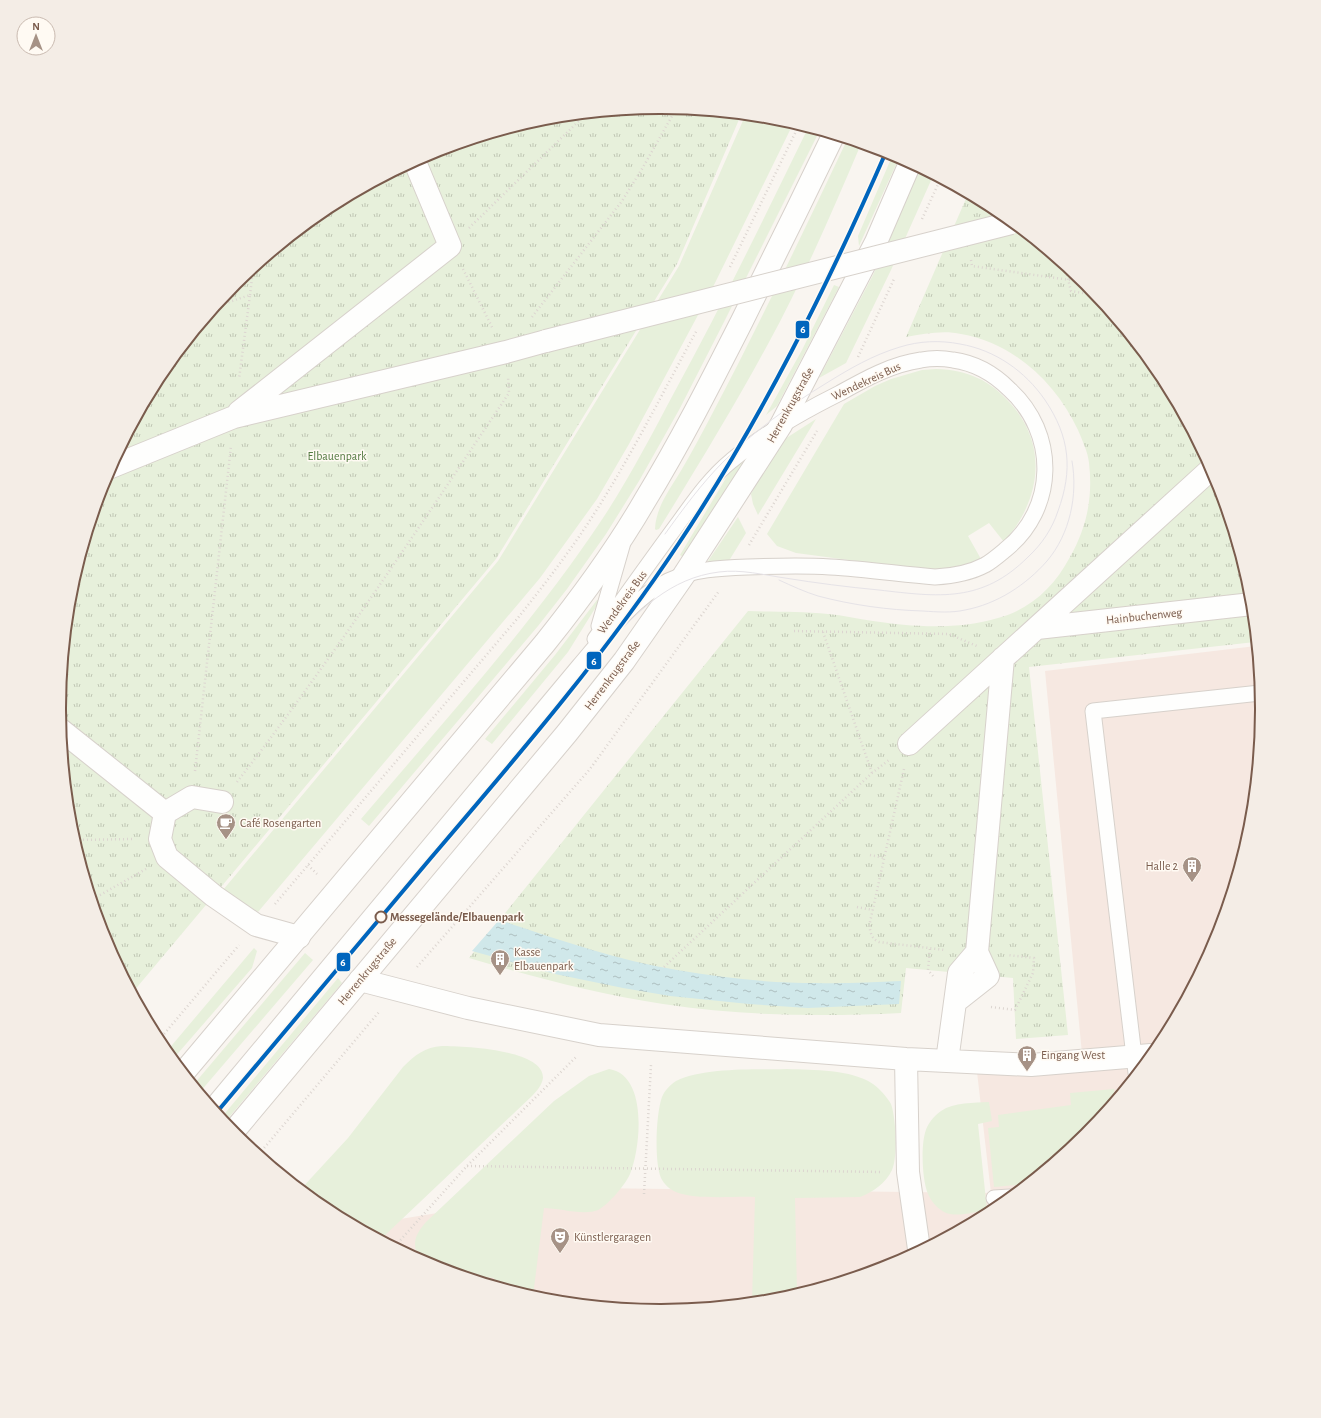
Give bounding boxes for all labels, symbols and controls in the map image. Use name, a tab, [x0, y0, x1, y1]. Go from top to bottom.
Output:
north arrow	[16, 16, 56, 56]
text: N	[32, 21, 40, 32]
line badge: 6	[795, 320, 810, 339]
text: 6	[800, 324, 806, 335]
street label: Wendekreis Bus	[830, 360, 902, 402]
street label: Herrenkrugstraße	[764, 365, 816, 445]
park label: Elbauenpark	[307, 450, 367, 462]
street label: Wendekreis Bus	[595, 568, 649, 636]
street label: Hainbuchenweg	[1105, 606, 1183, 626]
street label: Herrenkrugstraße	[582, 638, 642, 712]
line badge: 6	[586, 651, 602, 670]
text: 6	[591, 656, 597, 667]
cafe icon: Café Rosengarten	[215, 812, 237, 840]
place label: Café Rosengarten	[240, 817, 321, 829]
building icon: Halle 2	[1181, 855, 1203, 883]
place label: Halle 2	[1146, 860, 1179, 872]
marker: Messegelände/Elbauenpark	[374, 910, 388, 924]
place label: Messegelände/Elbauenpark	[390, 911, 524, 923]
street label: Herrenkrugstraße	[335, 935, 399, 1007]
place label: Kasse Elbauenpark	[514, 946, 574, 972]
building icon: Kasse Elbauenpark	[489, 948, 511, 976]
line badge: 6	[336, 952, 351, 972]
text: 6	[340, 957, 346, 968]
building icon: Eingang West	[1016, 1044, 1038, 1072]
place label: Eingang West	[1041, 1049, 1105, 1061]
theatre icon: Künstlergaragen	[549, 1226, 571, 1254]
place label: Künstlergaragen	[574, 1231, 651, 1243]

